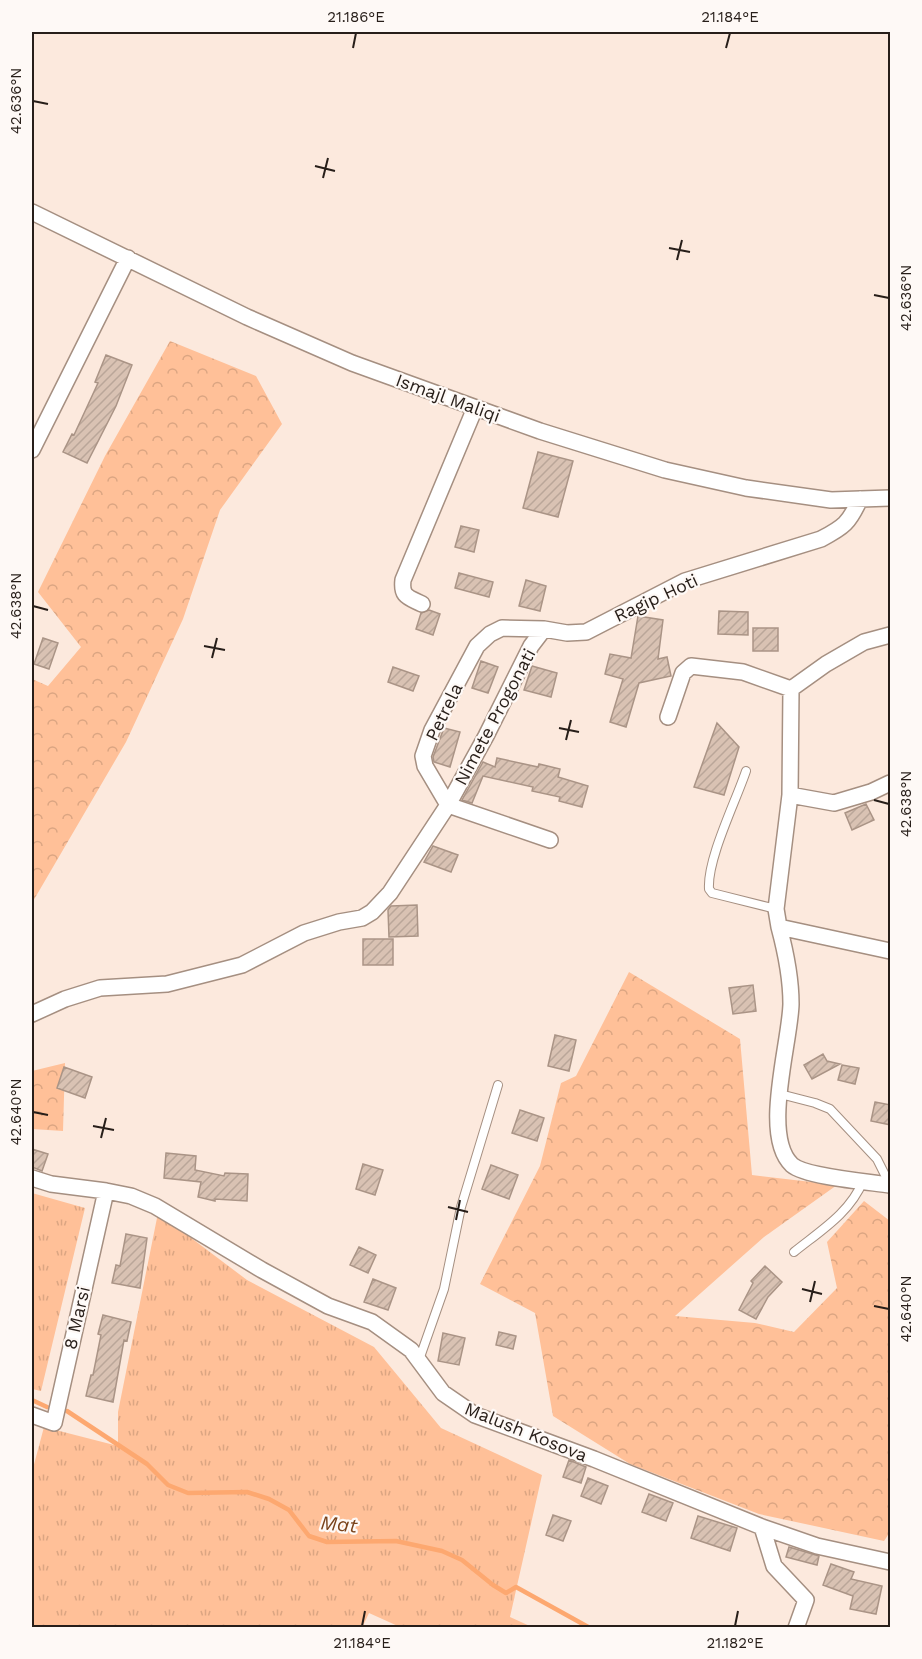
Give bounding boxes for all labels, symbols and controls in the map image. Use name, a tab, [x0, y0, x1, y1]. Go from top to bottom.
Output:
text: 21.186°E	[327, 8, 385, 26]
text: 21.184°E	[701, 8, 759, 26]
text: 42.636°N	[7, 68, 25, 134]
text: 42.636°N	[897, 265, 915, 331]
street label: Ismajl Maliqi	[393, 369, 503, 426]
street label: Ragip Hoti	[611, 569, 701, 626]
text: 42.638°N	[7, 573, 25, 639]
street label: Nimete Progonati	[450, 645, 539, 789]
street label: Petrela	[421, 679, 466, 744]
text: 42.638°N	[897, 771, 915, 837]
text: 42.640°N	[7, 1078, 25, 1146]
text: 42.640°N	[897, 1275, 915, 1343]
street label: 8 Marsi	[59, 1284, 94, 1351]
street label: Malush Kosova	[462, 1397, 591, 1466]
water label: Mat	[320, 1510, 359, 1538]
text: 21.184°E	[333, 1634, 391, 1652]
text: 21.182°E	[706, 1634, 764, 1652]

